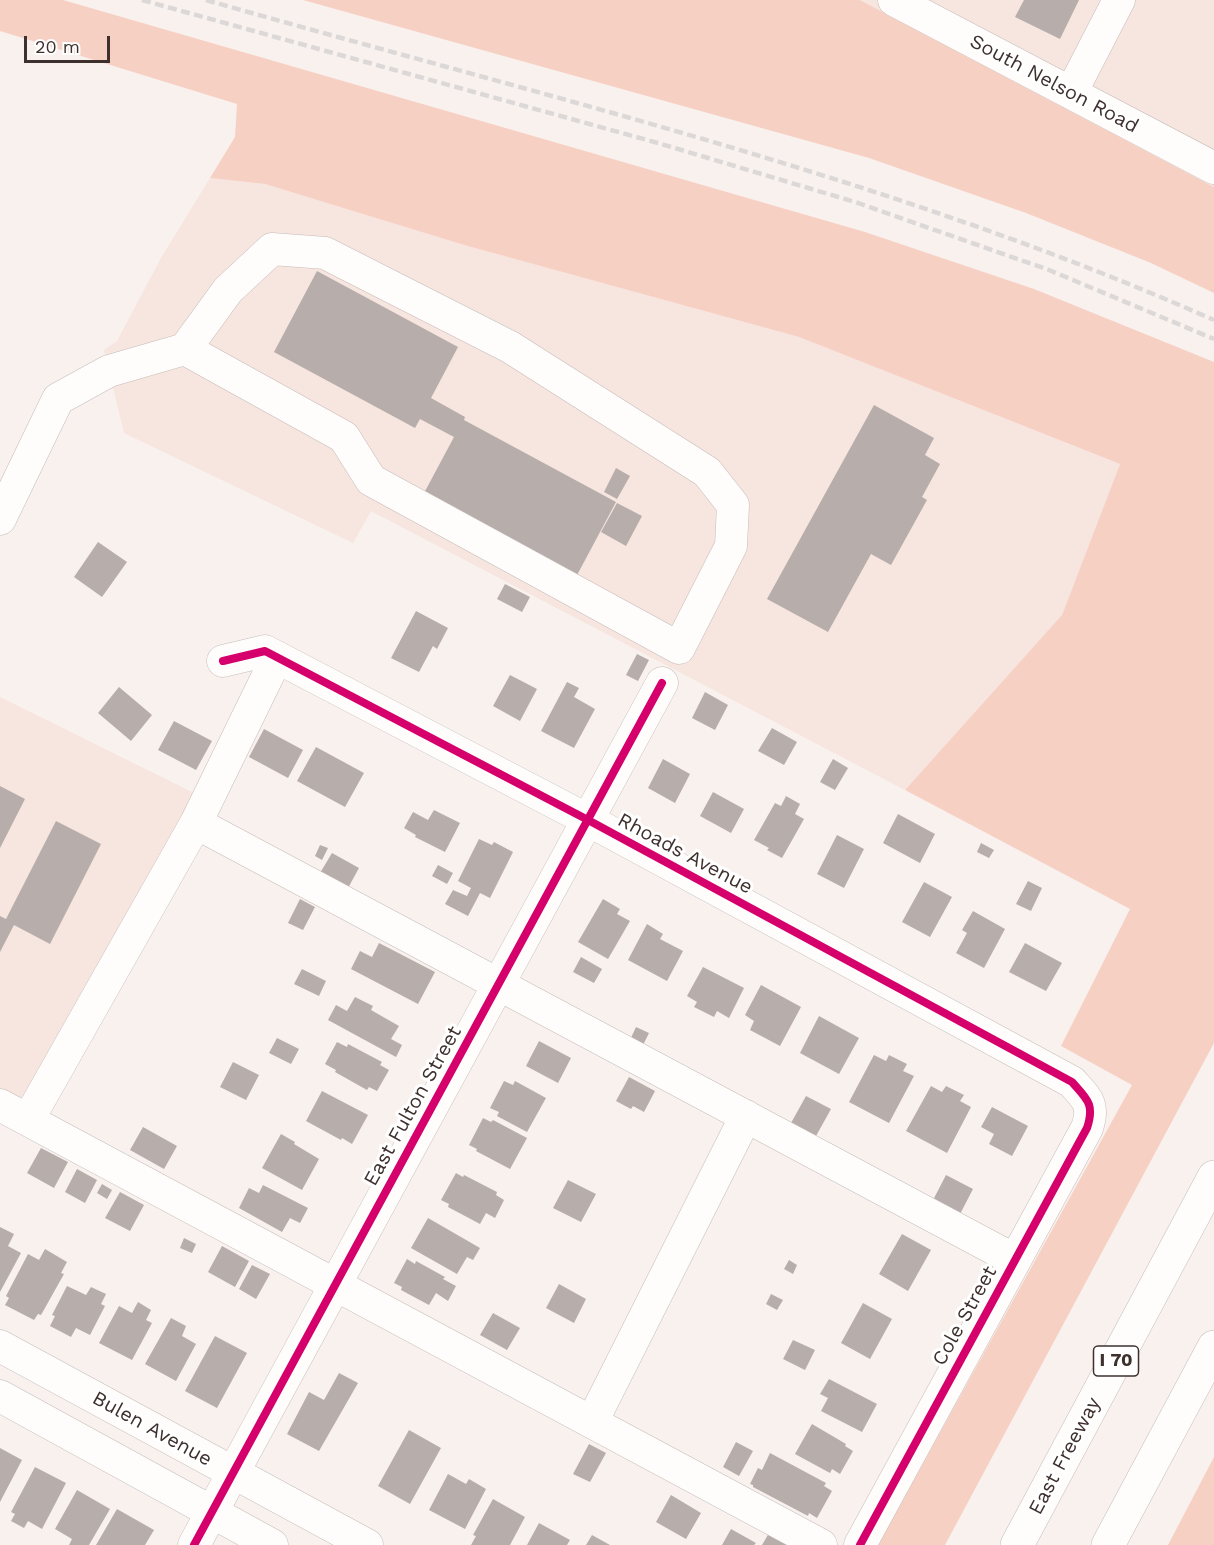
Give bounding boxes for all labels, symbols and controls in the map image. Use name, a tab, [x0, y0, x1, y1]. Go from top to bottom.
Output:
scale bar	[27, 24, 112, 62]
street label: South Nelson Road	[966, 29, 1142, 139]
text: 20 m	[35, 36, 80, 57]
street label: Rhoads Avenue	[613, 808, 757, 900]
street label: East Fulton Street	[359, 1022, 467, 1190]
street label: Cole Street	[928, 1262, 1002, 1370]
road number: I 70	[1094, 1346, 1138, 1376]
street label: Bulen Avenue	[88, 1386, 216, 1472]
street label: East Freeway	[1024, 1393, 1106, 1519]

